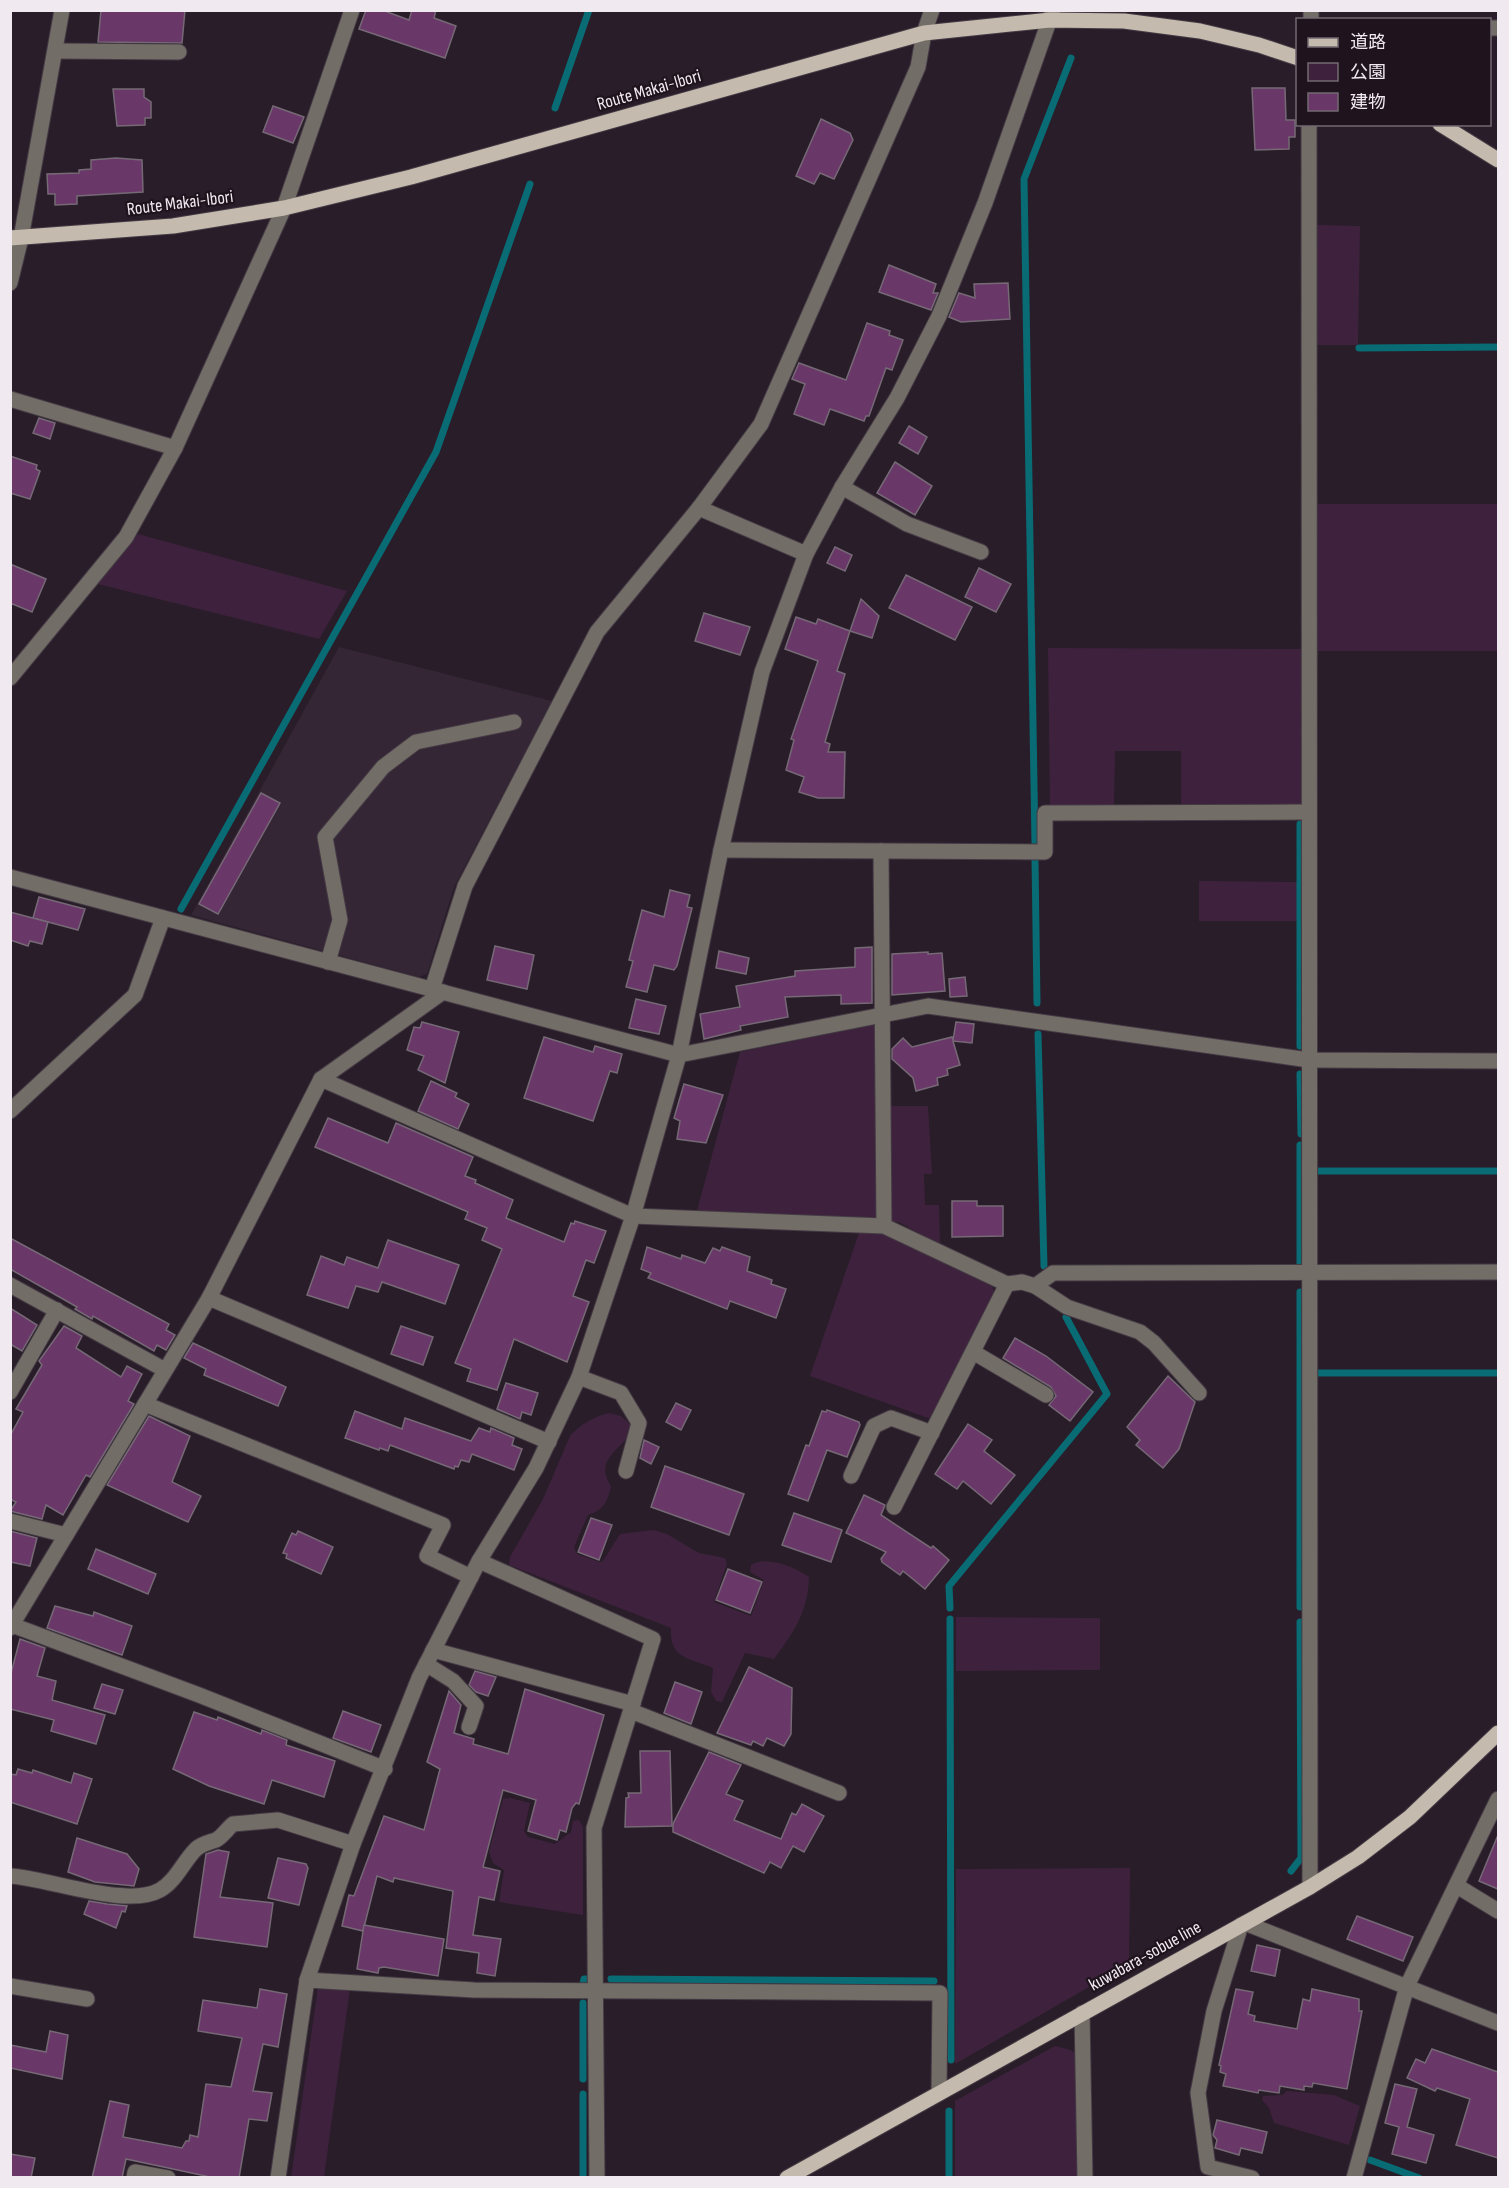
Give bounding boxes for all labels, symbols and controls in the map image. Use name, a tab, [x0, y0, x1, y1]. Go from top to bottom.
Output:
legend	[1296, 18, 1491, 126]
text: 道路	[1350, 32, 1386, 53]
text: 公園	[1350, 62, 1386, 83]
street label: Route Makai-Ibori	[595, 65, 703, 115]
text: 建物	[1350, 92, 1386, 113]
street label: Route Makai-Ibori	[126, 186, 234, 220]
street label: kuwabara-sobue line	[1085, 1917, 1205, 1995]

